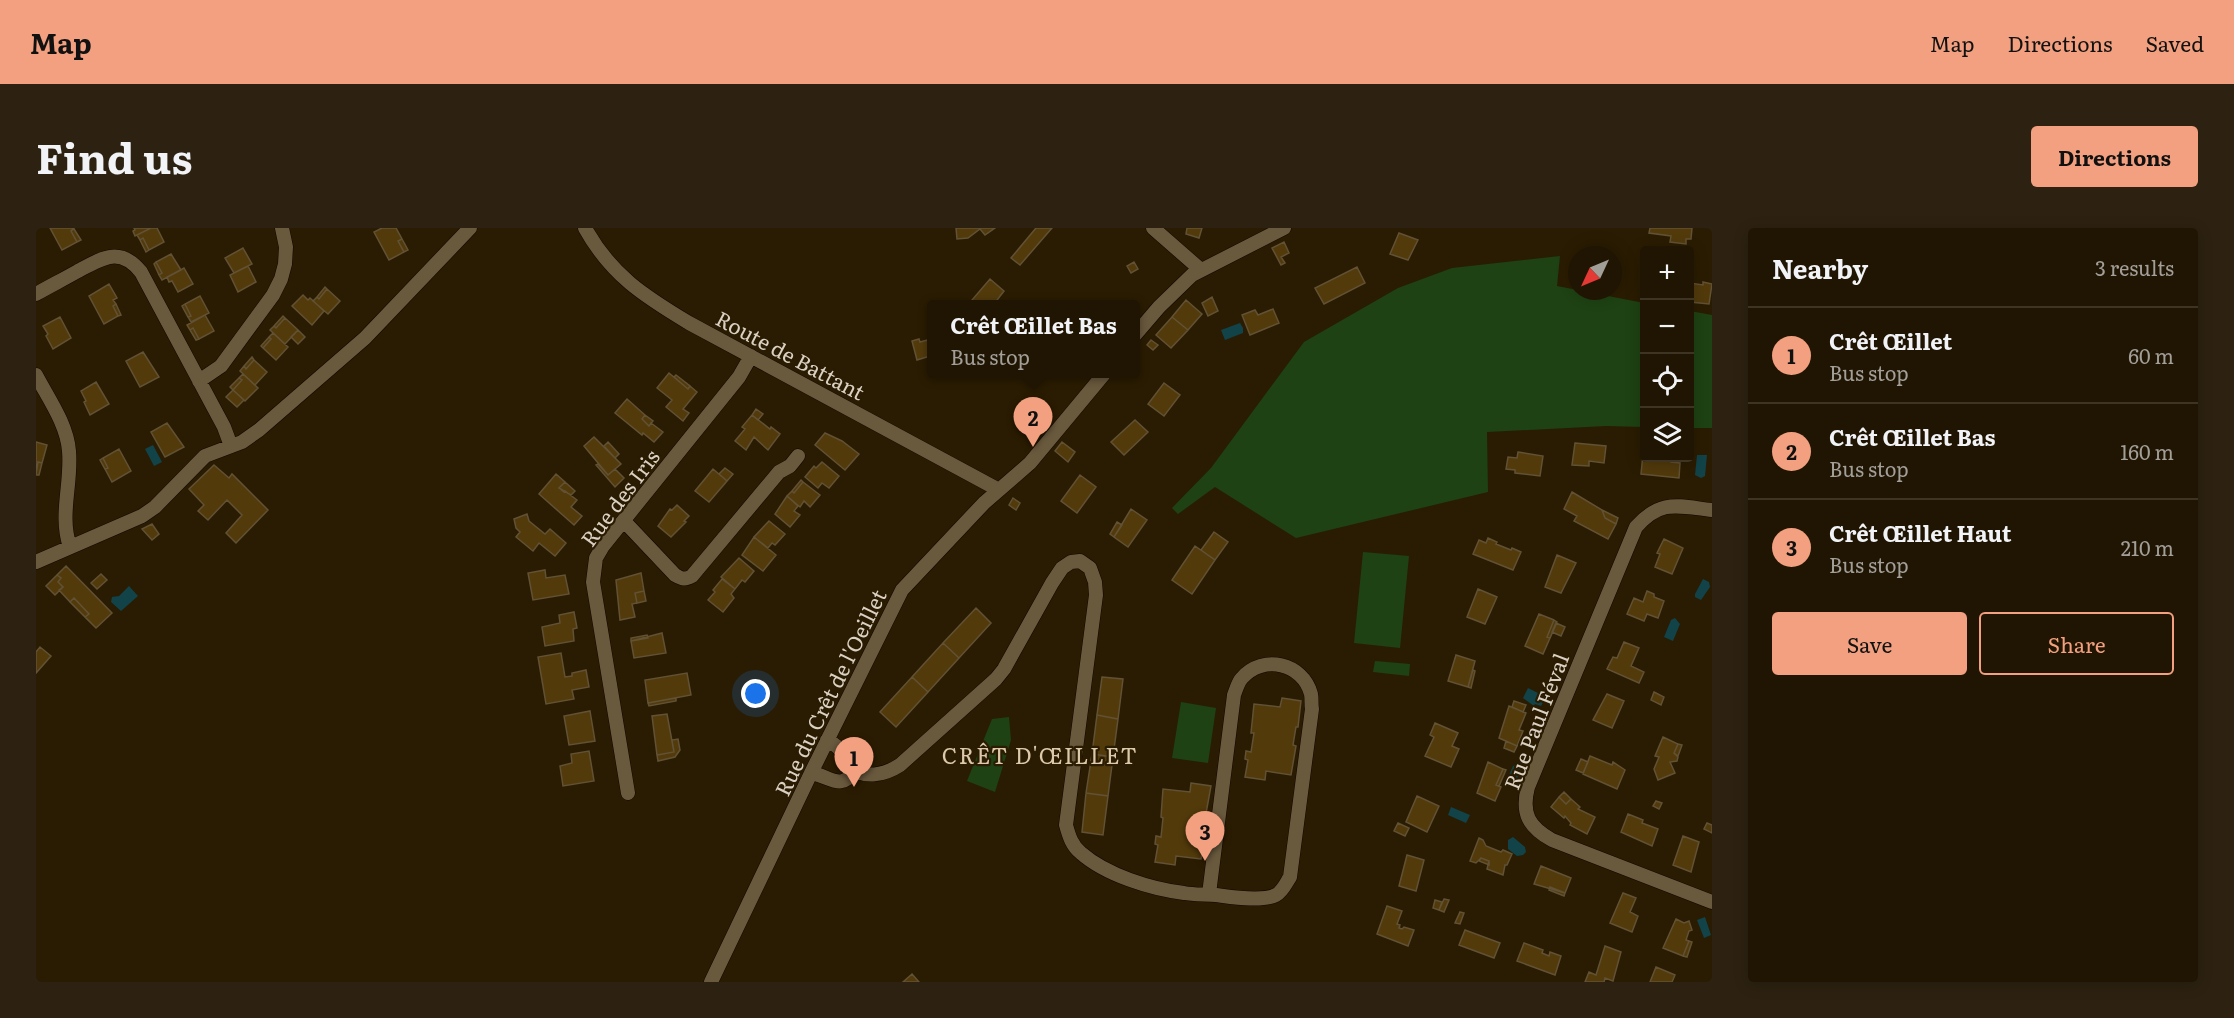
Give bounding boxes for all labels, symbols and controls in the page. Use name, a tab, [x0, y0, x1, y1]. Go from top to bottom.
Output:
text: Map	[30, 21, 92, 63]
text: Map	[1930, 27, 1975, 58]
text: Directions	[2008, 27, 2113, 58]
text: Saved	[2146, 27, 2204, 58]
text: Find us	[36, 125, 193, 187]
button: Directions	[2031, 126, 2198, 187]
north arrow	[1568, 246, 1622, 300]
map controls	[1640, 246, 1694, 462]
button: +	[1640, 246, 1694, 300]
text: Nearby	[1772, 248, 1868, 287]
text: 3 results	[2095, 252, 2174, 282]
popup	[927, 300, 1140, 378]
button: −	[1640, 300, 1694, 354]
street label: Route de Battant	[711, 302, 872, 407]
text: Crêt Œillet Bas	[950, 308, 1117, 341]
text: Crêt Œillet	[1829, 324, 1952, 357]
text: 1	[1787, 340, 1796, 370]
text: 60 m	[2128, 340, 2174, 370]
text: Bus stop	[950, 341, 1030, 371]
button: locate	[1640, 354, 1694, 408]
text: Bus stop	[1829, 357, 1909, 387]
pin: 2	[1014, 398, 1052, 447]
button: layers	[1640, 408, 1694, 462]
text: Crêt Œillet Bas	[1829, 420, 1995, 453]
text: 2	[1786, 436, 1797, 466]
text: 160 m	[2120, 436, 2174, 466]
street label: Rue des Iris	[572, 442, 666, 552]
text: Bus stop	[1829, 453, 1909, 483]
text: Crêt Œillet Haut	[1829, 516, 2011, 549]
text: 3	[1786, 532, 1797, 562]
text: 210 m	[2121, 532, 2174, 562]
text: Bus stop	[1829, 549, 1909, 579]
street label: Rue du Crêt de l'Oeillet	[765, 583, 893, 801]
button: Save	[1772, 612, 1967, 675]
button: Share	[1979, 612, 2174, 675]
street label: Rue Paul Féval	[1495, 648, 1575, 794]
your location	[741, 679, 770, 708]
pin: 1	[834, 738, 874, 787]
district label: CRÊT D'ŒILLET	[942, 738, 1138, 771]
pin: 3	[1186, 812, 1224, 861]

